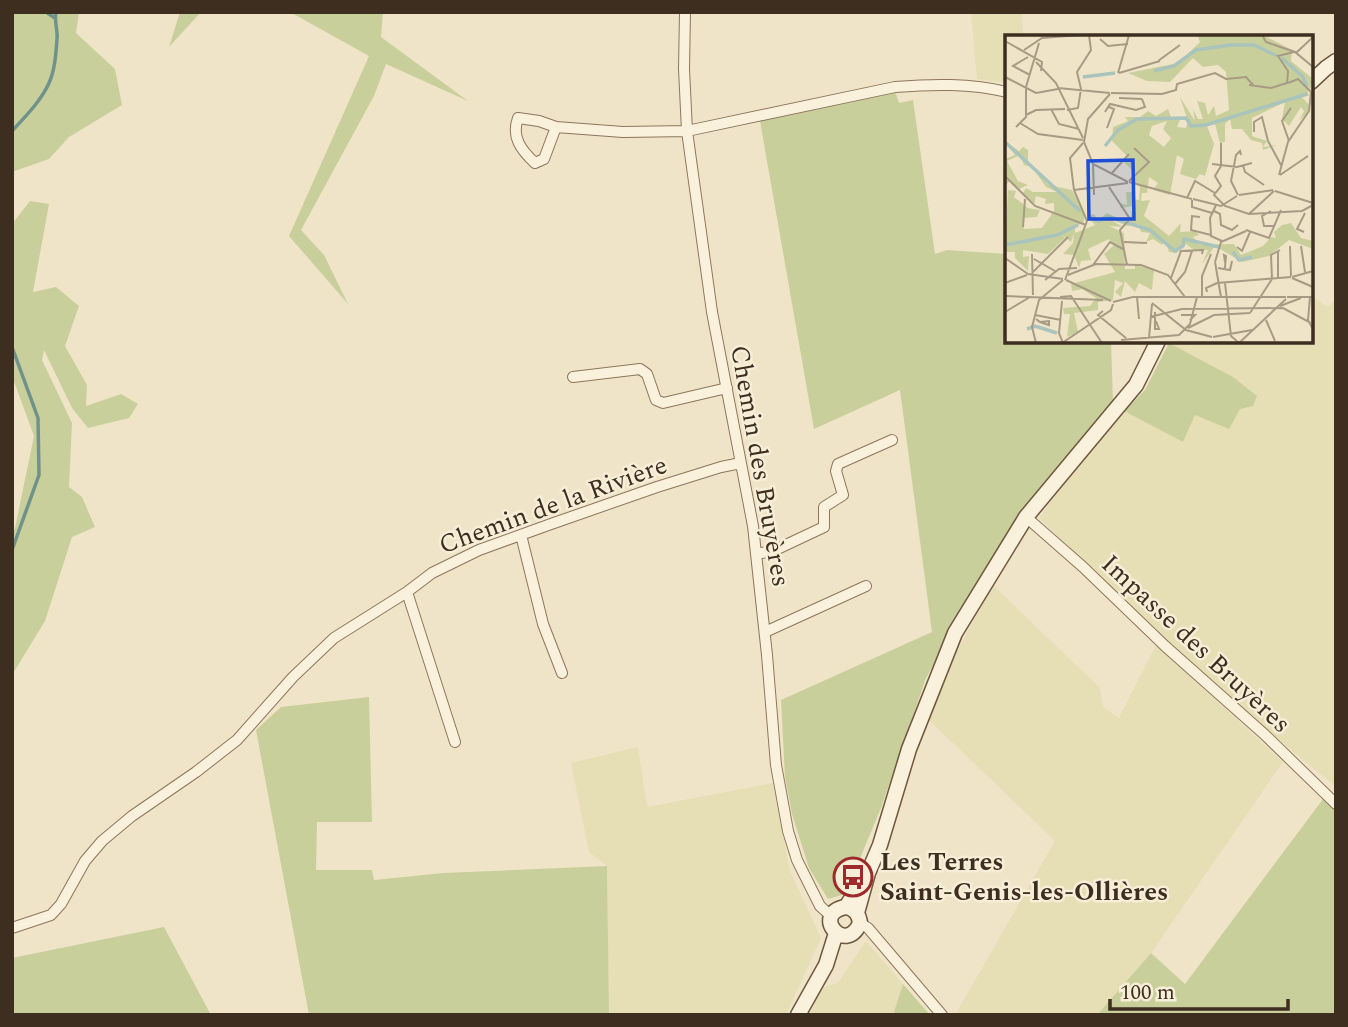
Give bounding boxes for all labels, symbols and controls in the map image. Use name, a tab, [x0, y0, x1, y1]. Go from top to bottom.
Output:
inset map	[1005, 35, 1313, 343]
street label: Chemin des Bruyères	[719, 342, 801, 590]
street label: Chemin de la Rivière	[433, 445, 673, 565]
street label: Impasse des Bruyères	[1092, 545, 1300, 743]
place label: Les Terres Saint-Genis-les-Ollières	[880, 842, 1168, 912]
bus stop icon: Les Terres Saint-Genis-les-Ollières	[832, 856, 874, 898]
scale bar	[1110, 968, 1288, 1012]
text: 100 m	[1120, 977, 1175, 1009]

